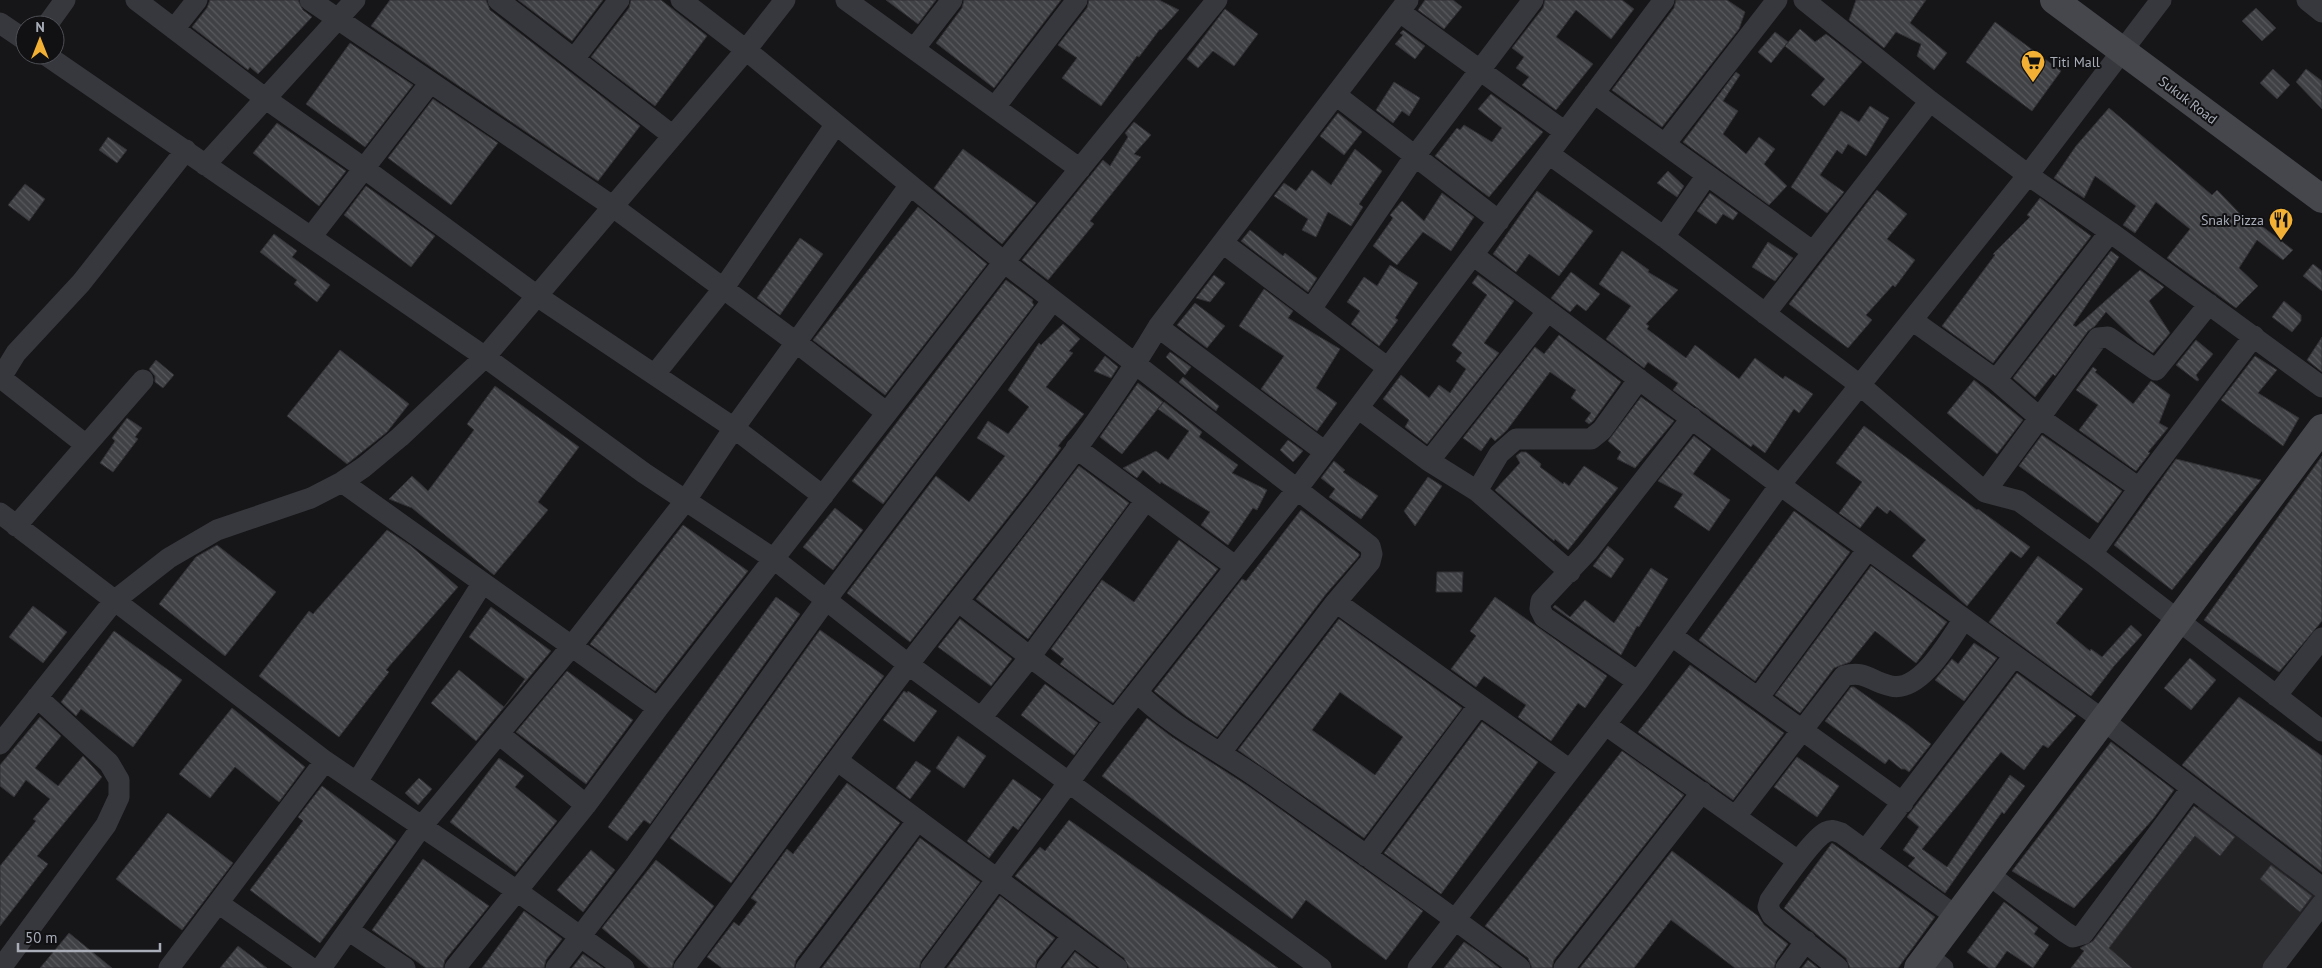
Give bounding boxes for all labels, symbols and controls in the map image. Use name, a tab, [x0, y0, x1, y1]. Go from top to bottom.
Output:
north arrow	[15, 15, 65, 65]
text: N	[35, 18, 45, 36]
supermarket icon: Titi Mall	[2020, 49, 2046, 83]
place label: Titi Mall	[2050, 53, 2100, 71]
street label: Sukuk Road	[2155, 72, 2221, 128]
restaurant icon: Snak Pizza	[2268, 207, 2294, 241]
place label: Snak Pizza	[2201, 211, 2264, 229]
scale bar	[18, 920, 160, 952]
text: 50 m	[25, 928, 58, 947]

